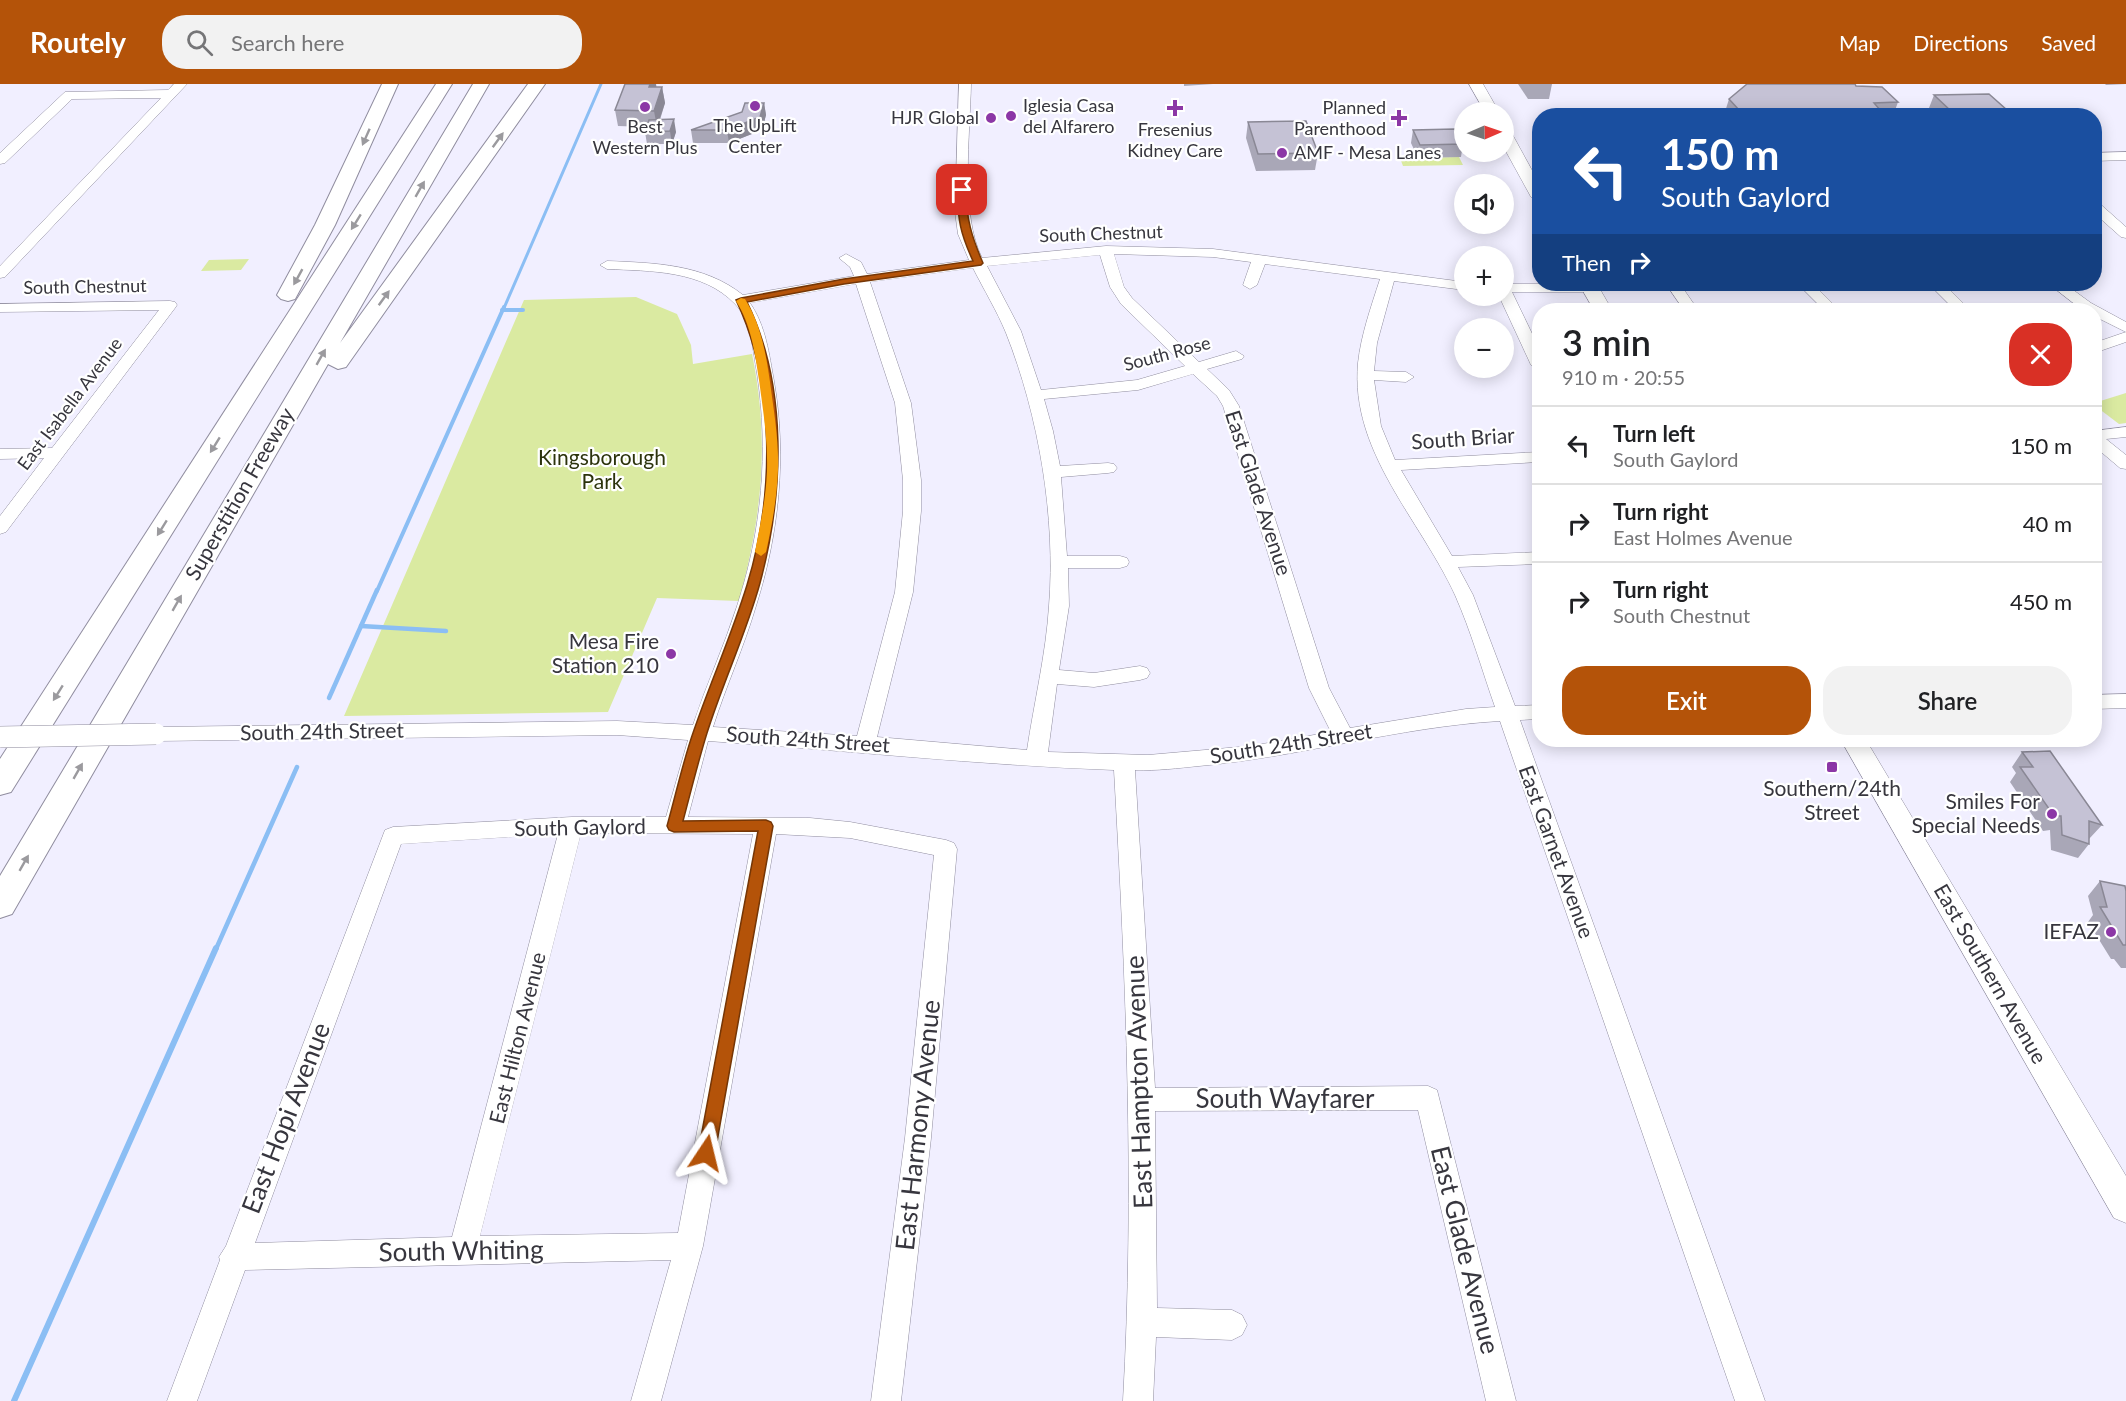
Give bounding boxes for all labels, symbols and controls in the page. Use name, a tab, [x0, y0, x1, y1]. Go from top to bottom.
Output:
search box	[162, 15, 582, 69]
text: Routely	[30, 25, 126, 59]
icon: search	[183, 26, 216, 59]
text: Search here	[231, 29, 344, 56]
text: Map	[1839, 30, 1880, 55]
text: Directions	[1913, 30, 2008, 55]
text: Saved	[2041, 30, 2096, 55]
place label: Iglesia Casa del Alfarero	[1023, 94, 1115, 137]
place label: Planned Parenthood	[1294, 96, 1386, 139]
marker: The UpLift Center	[748, 99, 762, 113]
marker: Fresenius Kidney Care	[1166, 99, 1184, 117]
marker: Best Western Plus	[638, 100, 652, 114]
north arrow	[1454, 102, 1514, 162]
map controls	[1454, 102, 1514, 378]
place label: HJR Global	[891, 106, 979, 128]
marker: Iglesia Casa del Alfarero	[1004, 109, 1018, 123]
marker: Planned Parenthood	[1390, 109, 1408, 127]
marker: HJR Global	[984, 111, 998, 125]
place label: The UpLift Center	[713, 114, 797, 157]
place label: Best Western Plus	[593, 115, 698, 158]
place label: Fresenius Kidney Care	[1127, 118, 1223, 161]
one-way arrow	[361, 129, 370, 146]
text: 150 m	[1661, 129, 1779, 179]
one-way arrow	[492, 132, 504, 148]
icon: left	[1562, 132, 1640, 210]
place label: AMF - Mesa Lanes	[1294, 141, 1442, 163]
marker: AMF - Mesa Lanes	[1275, 146, 1289, 160]
pin	[936, 164, 987, 215]
icon: arrive	[945, 173, 978, 206]
button: sound	[1454, 174, 1514, 234]
one-way arrow	[415, 180, 425, 197]
text: South Gaylord	[1661, 180, 1830, 213]
one-way arrow	[351, 214, 362, 230]
street label: South Chestnut	[1039, 220, 1164, 246]
button: +	[1454, 246, 1514, 306]
icon: right	[1623, 246, 1656, 279]
text: Then	[1562, 249, 1611, 276]
one-way arrow	[293, 269, 303, 286]
street label: South Chestnut	[23, 274, 147, 298]
one-way arrow	[378, 291, 390, 307]
button: −	[1454, 318, 1514, 378]
text: 3 min	[1562, 320, 1651, 364]
button: close	[2009, 323, 2072, 386]
street label: South Rose	[1121, 331, 1213, 375]
street label: East Isabella Avenue	[12, 333, 126, 474]
one-way arrow	[316, 348, 326, 365]
text: 910 m · 20:55	[1562, 365, 1685, 389]
street label: Superstition Freeway	[179, 402, 298, 584]
street label: East Glade Avenue	[1221, 407, 1298, 578]
text: Turn left	[1613, 420, 1695, 447]
street label: South Briar	[1410, 421, 1516, 454]
icon: left	[1562, 429, 1595, 462]
text: 150 m	[2010, 432, 2072, 459]
one-way arrow	[209, 437, 220, 453]
park label: Kingsborough Park	[538, 444, 666, 493]
text: South Gaylord	[1613, 447, 1738, 471]
text: Turn right	[1613, 498, 1708, 525]
icon: right	[1562, 507, 1595, 540]
text: 40 m	[2023, 510, 2072, 537]
one-way arrow	[156, 520, 168, 536]
text: East Holmes Avenue	[1613, 525, 1793, 549]
text: Turn right	[1613, 576, 1708, 603]
icon: right	[1562, 585, 1595, 618]
text: 450 m	[2010, 588, 2072, 615]
one-way arrow	[171, 595, 182, 611]
text: South Chestnut	[1613, 603, 1750, 627]
place label: Mesa Fire Station 210	[552, 628, 659, 677]
marker: Mesa Fire Station 210	[664, 647, 678, 661]
button: Exit	[1562, 666, 1811, 735]
button: Share	[1823, 666, 2072, 735]
one-way arrow	[52, 685, 63, 701]
street label: South 24th Street	[240, 717, 405, 744]
street label: South 24th Street	[1208, 717, 1374, 768]
street label: South 24th Street	[726, 720, 891, 757]
marker: Southern/24th Street	[1825, 760, 1839, 774]
one-way arrow	[73, 762, 83, 779]
street label: East Garnet Avenue	[1514, 762, 1600, 941]
place label: Southern/24th Street	[1763, 775, 1901, 824]
place label: Smiles For Special Needs	[1911, 788, 2040, 837]
marker: Smiles For Special Needs	[2045, 807, 2059, 821]
street label: South Gaylord	[514, 813, 646, 840]
one-way arrow	[19, 855, 30, 871]
street label: East Southern Avenue	[1930, 879, 2053, 1068]
place label: IEFAZ	[2043, 918, 2099, 943]
marker: IEFAZ	[2104, 925, 2118, 939]
street label: East Hilton Avenue	[483, 949, 550, 1126]
street label: East Hampton Avenue	[1118, 955, 1158, 1209]
street label: East Harmony Avenue	[888, 998, 946, 1252]
street label: East Hopi Avenue	[234, 1018, 336, 1218]
street label: South Wayfarer	[1196, 1082, 1375, 1114]
position arrow	[674, 1121, 738, 1185]
street label: East Glade Avenue	[1425, 1142, 1507, 1357]
street label: South Whiting	[378, 1233, 544, 1267]

